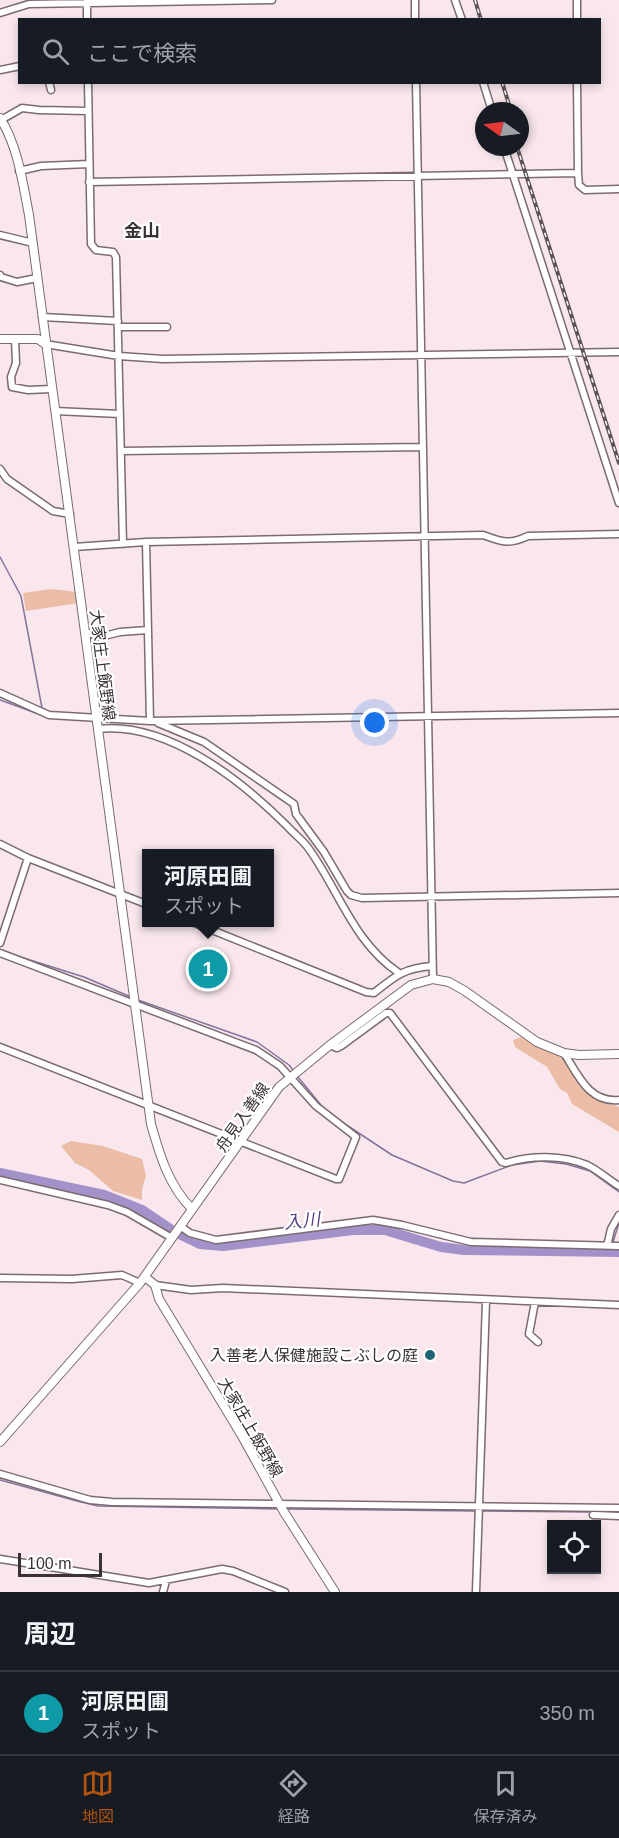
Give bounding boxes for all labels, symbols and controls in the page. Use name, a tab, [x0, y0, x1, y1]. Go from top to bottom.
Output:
search box	[18, 18, 601, 84]
icon: search	[39, 35, 72, 68]
text: ここで検索	[87, 41, 197, 66]
north arrow	[475, 102, 529, 156]
district label: 金山	[124, 221, 160, 241]
street label: 大家庄上飯野線	[87, 608, 118, 722]
your location	[360, 708, 389, 737]
popup	[142, 849, 274, 927]
text: 河原田圃	[164, 864, 252, 889]
text: スポット	[164, 895, 244, 917]
pin: 1	[188, 946, 228, 992]
street label: 舟見入善線	[212, 1080, 272, 1155]
water label: 入川	[283, 1209, 323, 1233]
place label: 入善老人保健施設こぶしの庭	[210, 1347, 418, 1364]
marker: 入善老人保健施設こぶしの庭	[423, 1348, 437, 1362]
street label: 大家庄上飯野線	[215, 1374, 286, 1480]
map controls	[547, 1520, 601, 1574]
button: locate	[547, 1520, 601, 1574]
scale bar	[18, 1550, 102, 1578]
text: 100 m	[27, 1555, 71, 1572]
text: 周辺	[24, 1619, 76, 1649]
text: 河原田圃	[81, 1689, 169, 1714]
text: 1	[38, 1702, 49, 1724]
text: 350 m	[539, 1702, 595, 1724]
text: スポット	[81, 1720, 161, 1742]
tab: 地図	[81, 1767, 114, 1827]
tab: 経路	[277, 1767, 310, 1827]
tab: 保存済み	[473, 1767, 537, 1827]

